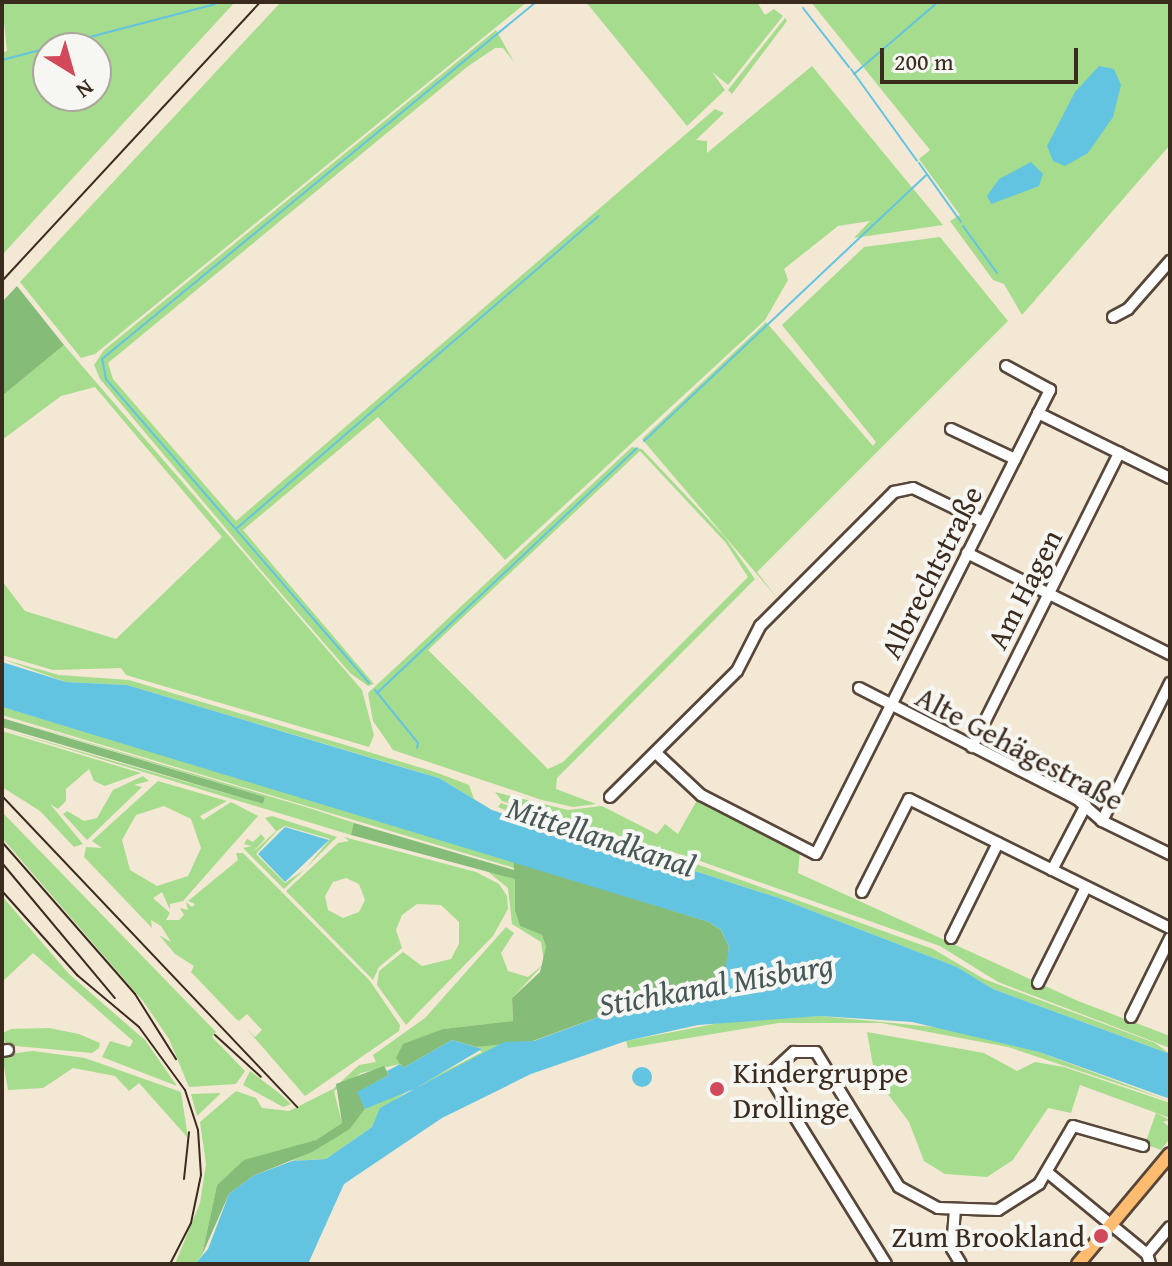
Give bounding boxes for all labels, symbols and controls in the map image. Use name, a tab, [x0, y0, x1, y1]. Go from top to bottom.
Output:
north arrow	[32, 32, 112, 112]
scale bar	[884, 32, 1082, 82]
text: 200 m	[894, 44, 954, 79]
text: N	[70, 72, 101, 107]
street label: Albrechtstraße	[872, 480, 990, 664]
street label: Am Hagen	[979, 523, 1069, 655]
street label: Alte Gehägestraße	[910, 678, 1130, 818]
water label: Mittellandkanal	[502, 789, 700, 885]
water label: Stichkanal Misburg	[596, 946, 836, 1024]
place label: Kindergruppe Drollinge	[733, 1054, 908, 1124]
marker: Kindergruppe Drollinge	[708, 1080, 726, 1098]
place label: Zum Brookland	[892, 1218, 1085, 1254]
marker: Zum Brookland	[1092, 1227, 1110, 1245]

